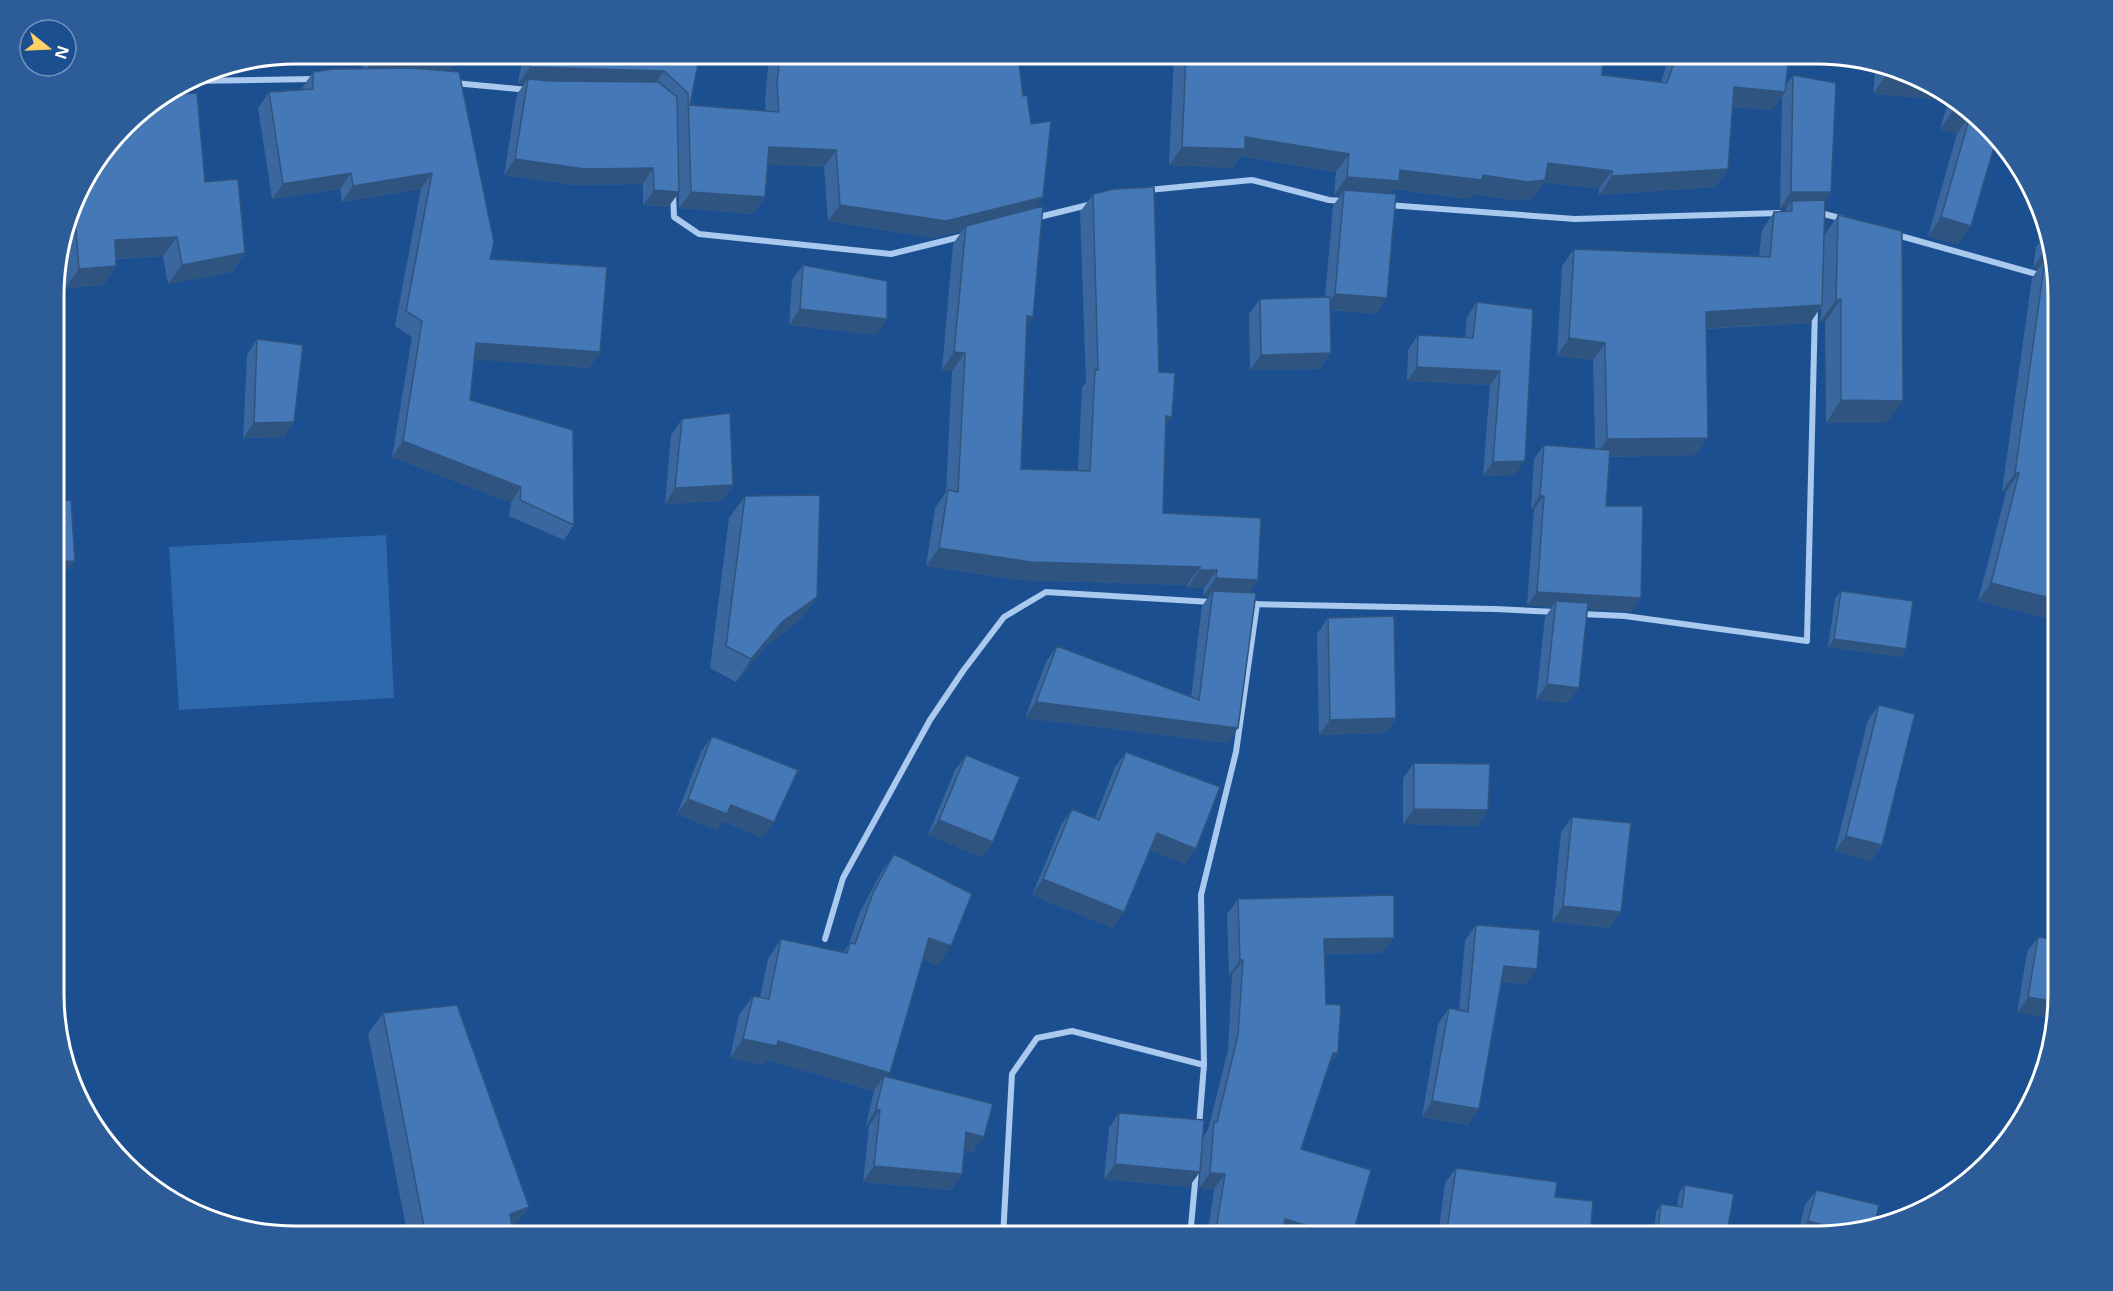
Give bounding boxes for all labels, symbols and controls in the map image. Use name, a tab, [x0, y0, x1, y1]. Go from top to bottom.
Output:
north arrow	[18, 18, 78, 78]
text: N	[50, 43, 75, 62]

